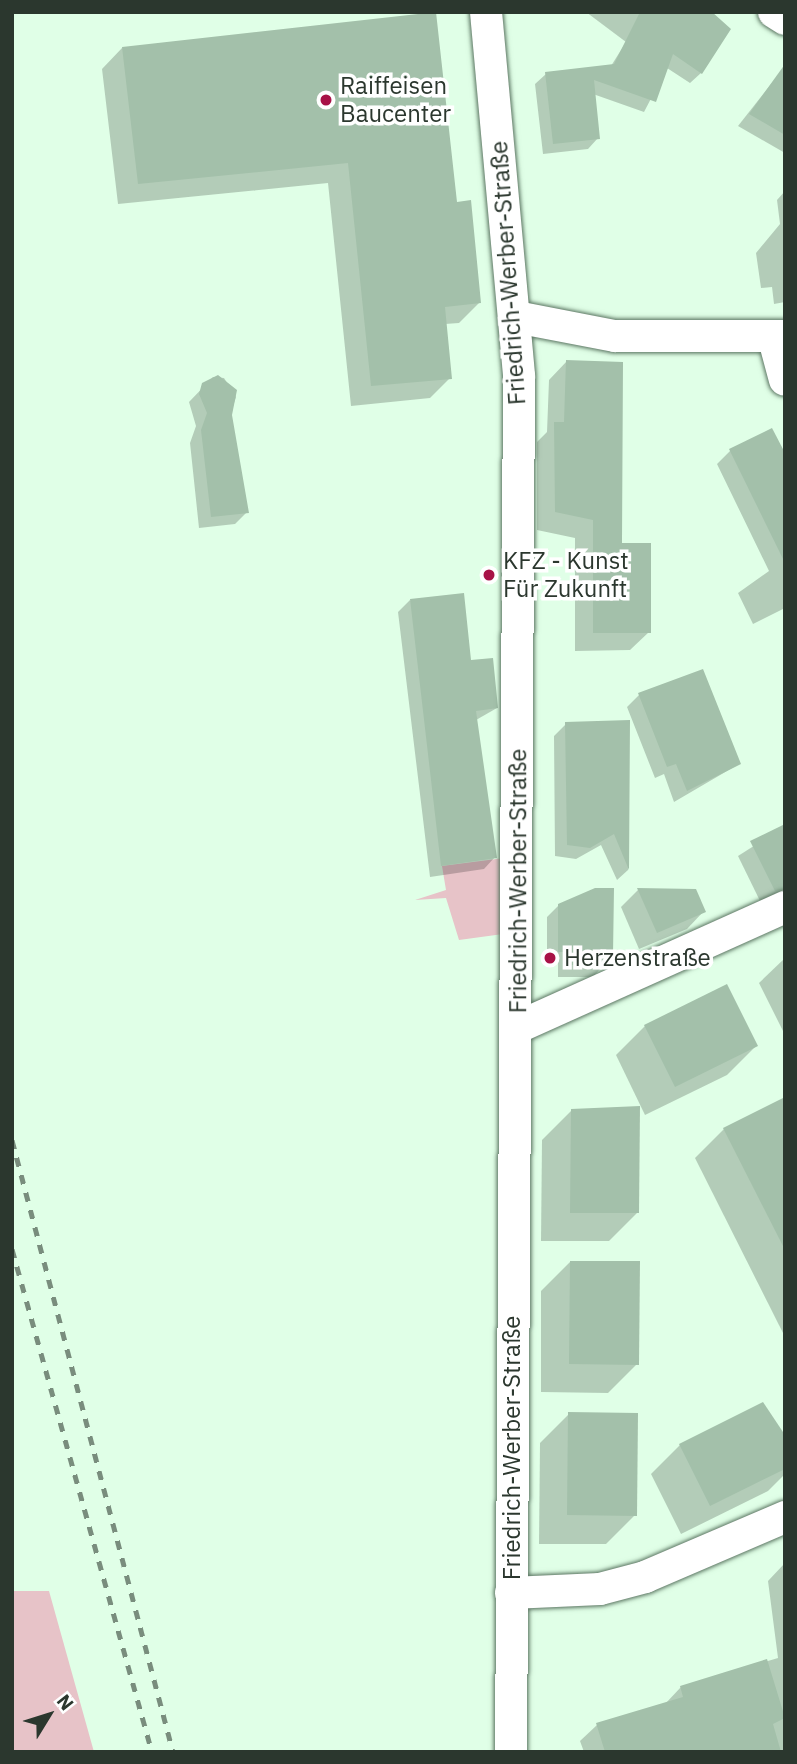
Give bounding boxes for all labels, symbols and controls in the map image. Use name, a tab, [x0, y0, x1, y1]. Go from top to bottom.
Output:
place label: Raiffeisen Baucenter	[340, 72, 451, 128]
marker: Raiffeisen Baucenter	[318, 92, 334, 108]
street label: Friedrich-Werber-Straße	[484, 140, 532, 406]
place label: KFZ - Kunst Für Zukunft	[503, 547, 629, 603]
marker: KFZ - Kunst Für Zukunft	[481, 567, 497, 583]
street label: Friedrich-Werber-Straße	[504, 749, 532, 1013]
place label: Herzenstraße	[564, 944, 711, 972]
marker: Herzenstraße	[542, 950, 558, 966]
street label: Friedrich-Werber-Straße	[498, 1316, 526, 1580]
north arrow	[14, 1680, 84, 1750]
text: N	[52, 1689, 79, 1715]

